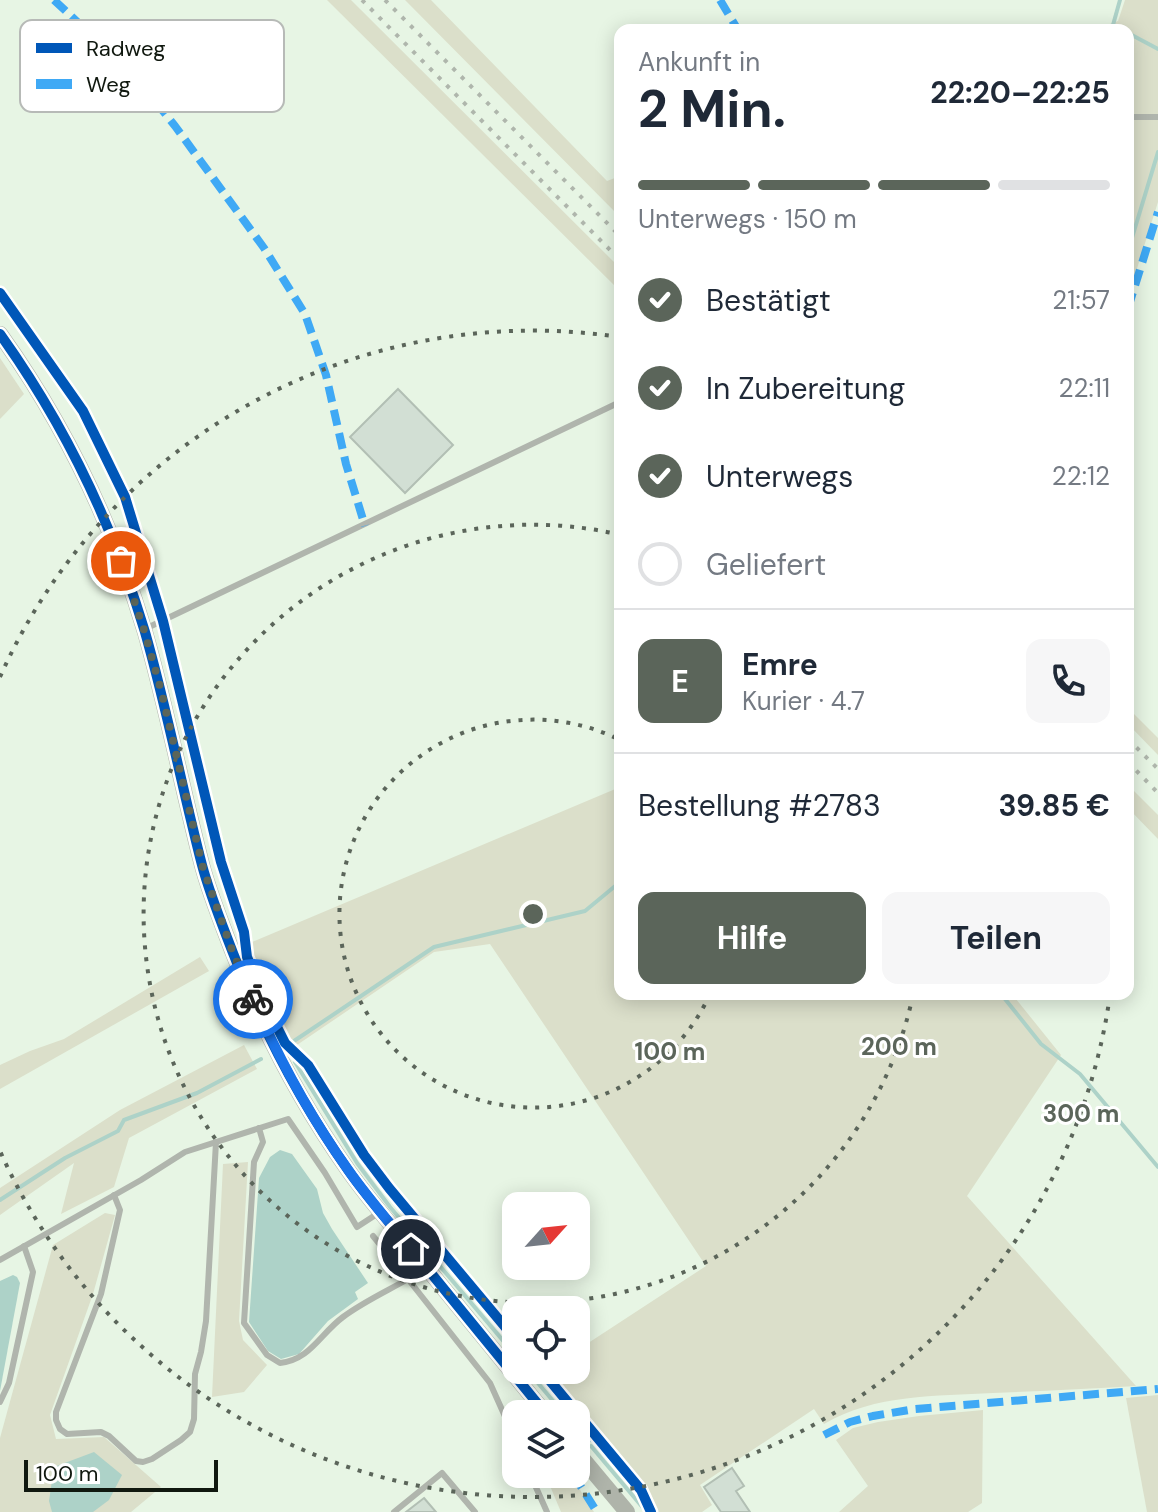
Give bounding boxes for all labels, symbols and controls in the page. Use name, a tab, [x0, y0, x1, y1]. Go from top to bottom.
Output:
legend	[20, 20, 284, 112]
text: Radweg	[86, 34, 166, 63]
text: Ankunft in	[638, 45, 760, 79]
text: Weg	[86, 70, 131, 99]
text: 22:20–22:25	[930, 73, 1110, 112]
text: 2 Min.	[638, 75, 786, 143]
text: Unterwegs · 150 m	[638, 202, 857, 236]
icon: check	[638, 278, 682, 322]
text: Bestätigt	[706, 281, 831, 320]
text: 21:57	[1052, 283, 1110, 317]
icon: check	[638, 366, 682, 410]
text: In Zubereitung	[706, 369, 905, 408]
text: 22:11	[1059, 371, 1110, 405]
icon: check	[638, 454, 682, 498]
text: Unterwegs	[706, 457, 853, 496]
text: 22:12	[1052, 459, 1110, 493]
pin	[87, 527, 155, 595]
icon: bag	[99, 539, 143, 583]
text: Geliefert	[706, 545, 826, 584]
button: phone	[1026, 639, 1110, 723]
text: Emre	[742, 645, 818, 684]
text: E	[671, 662, 689, 701]
text: Kurier · 4.7	[742, 684, 865, 718]
text: Bestellung #2783	[638, 786, 881, 825]
text: 39.85 €	[999, 786, 1110, 825]
button: Hilfe	[638, 892, 866, 984]
button: Teilen	[882, 892, 1110, 984]
centre of rings	[519, 900, 547, 928]
courier	[213, 959, 293, 1039]
icon: bike	[231, 977, 275, 1021]
text: 200 m	[861, 1031, 937, 1062]
text: 100 m	[635, 1036, 705, 1067]
text: 300 m	[1043, 1098, 1119, 1129]
north arrow	[502, 1192, 590, 1280]
map controls	[502, 1192, 590, 1488]
pin	[377, 1215, 445, 1283]
icon: home	[389, 1227, 433, 1271]
button: locate	[502, 1296, 590, 1384]
button: layers	[502, 1400, 590, 1488]
scale bar	[24, 1456, 218, 1492]
text: 100 m	[36, 1459, 98, 1488]

